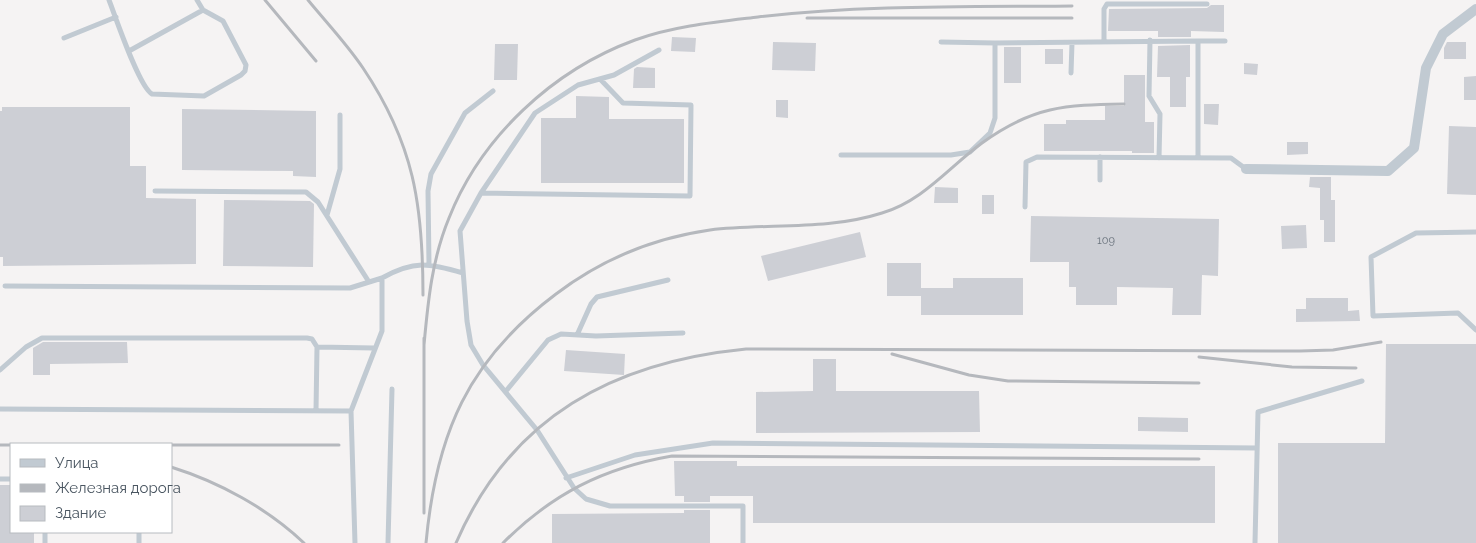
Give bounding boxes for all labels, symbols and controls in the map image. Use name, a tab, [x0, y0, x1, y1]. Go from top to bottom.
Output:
house number: 109	[1097, 234, 1115, 247]
legend	[10, 443, 172, 533]
text: Улица	[55, 454, 99, 472]
text: Железная дорога	[55, 479, 181, 497]
text: Здание	[55, 504, 107, 522]

